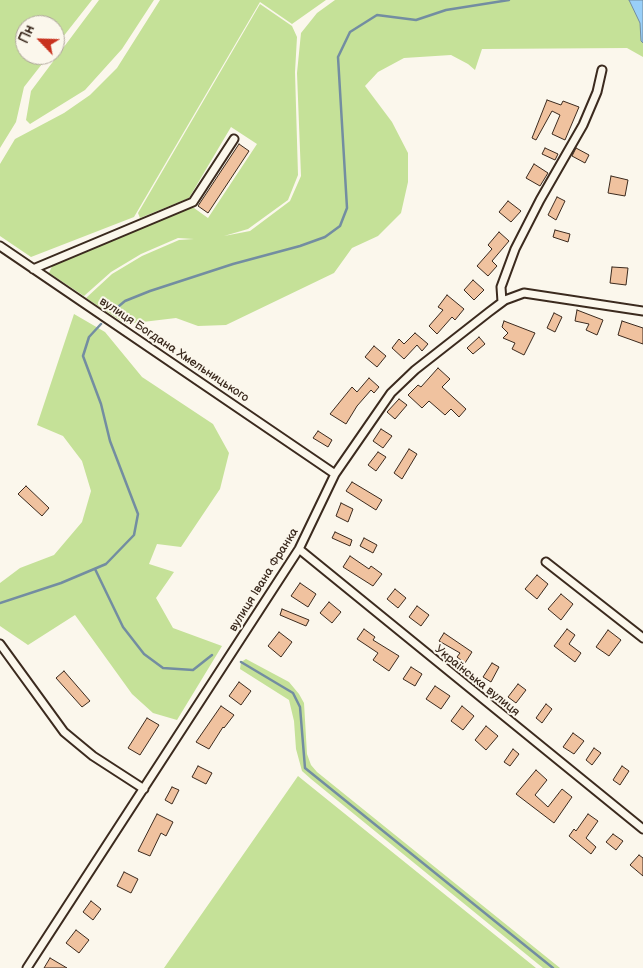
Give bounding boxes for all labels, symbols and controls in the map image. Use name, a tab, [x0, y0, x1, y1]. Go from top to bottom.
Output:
north arrow	[15, 15, 65, 65]
text: Пн	[15, 22, 38, 46]
street label: вулиця Богдана Хмельницького	[96, 294, 252, 406]
street label: вулиця Івана Франка	[226, 526, 302, 634]
street label: Українська вулиця	[432, 642, 522, 720]

